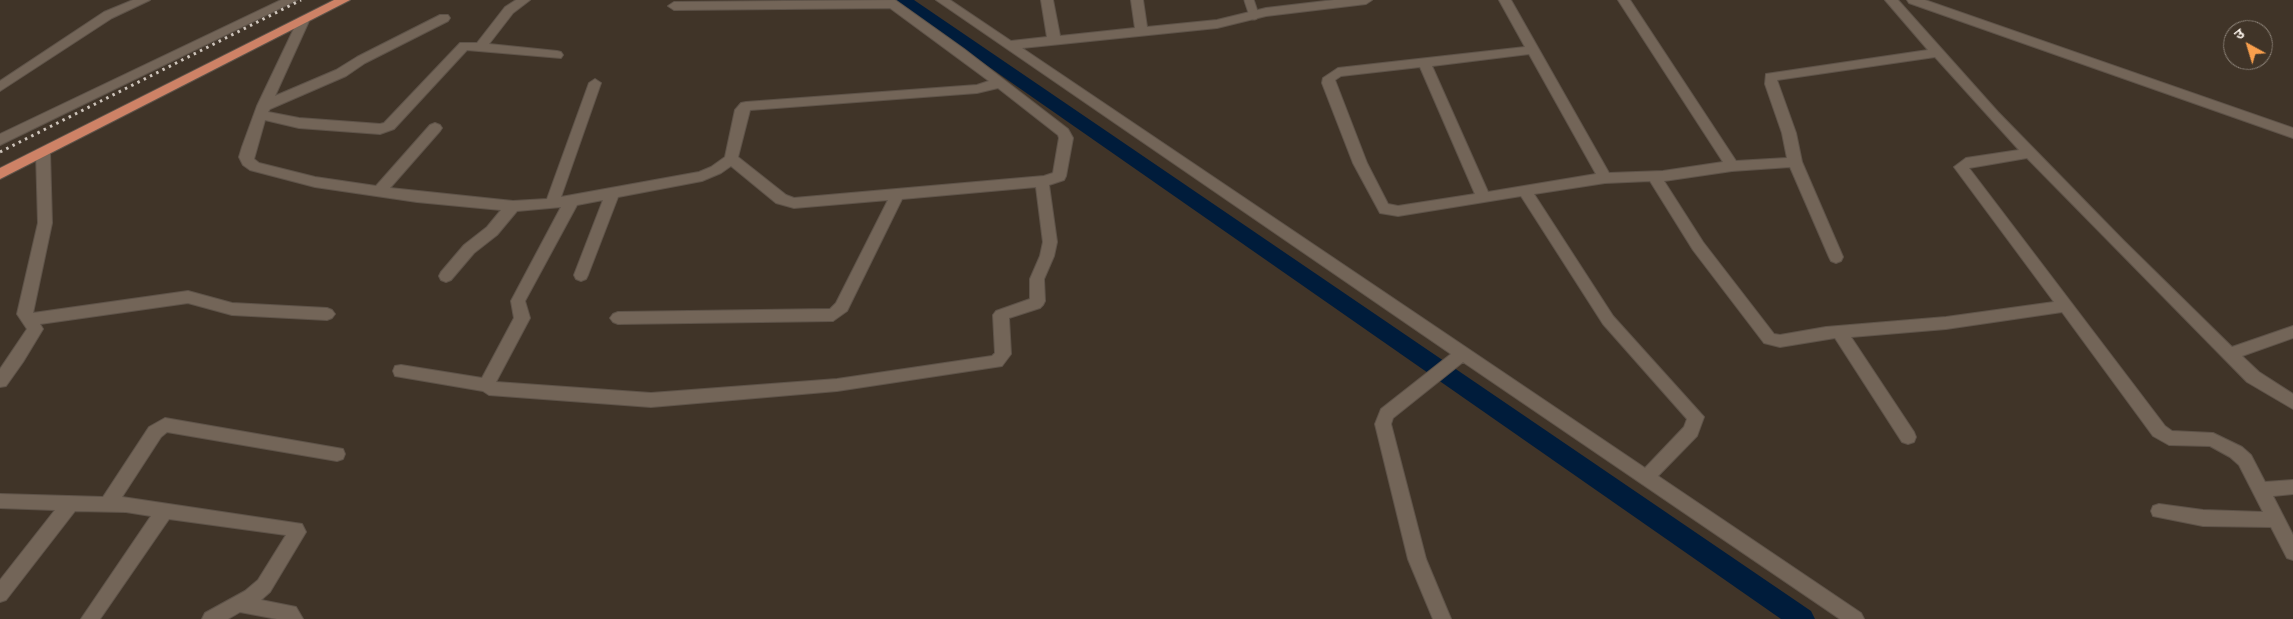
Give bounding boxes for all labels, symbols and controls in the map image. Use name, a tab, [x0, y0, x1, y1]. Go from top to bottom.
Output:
north arrow	[2223, 20, 2273, 70]
text: उ	[2231, 25, 2247, 43]

